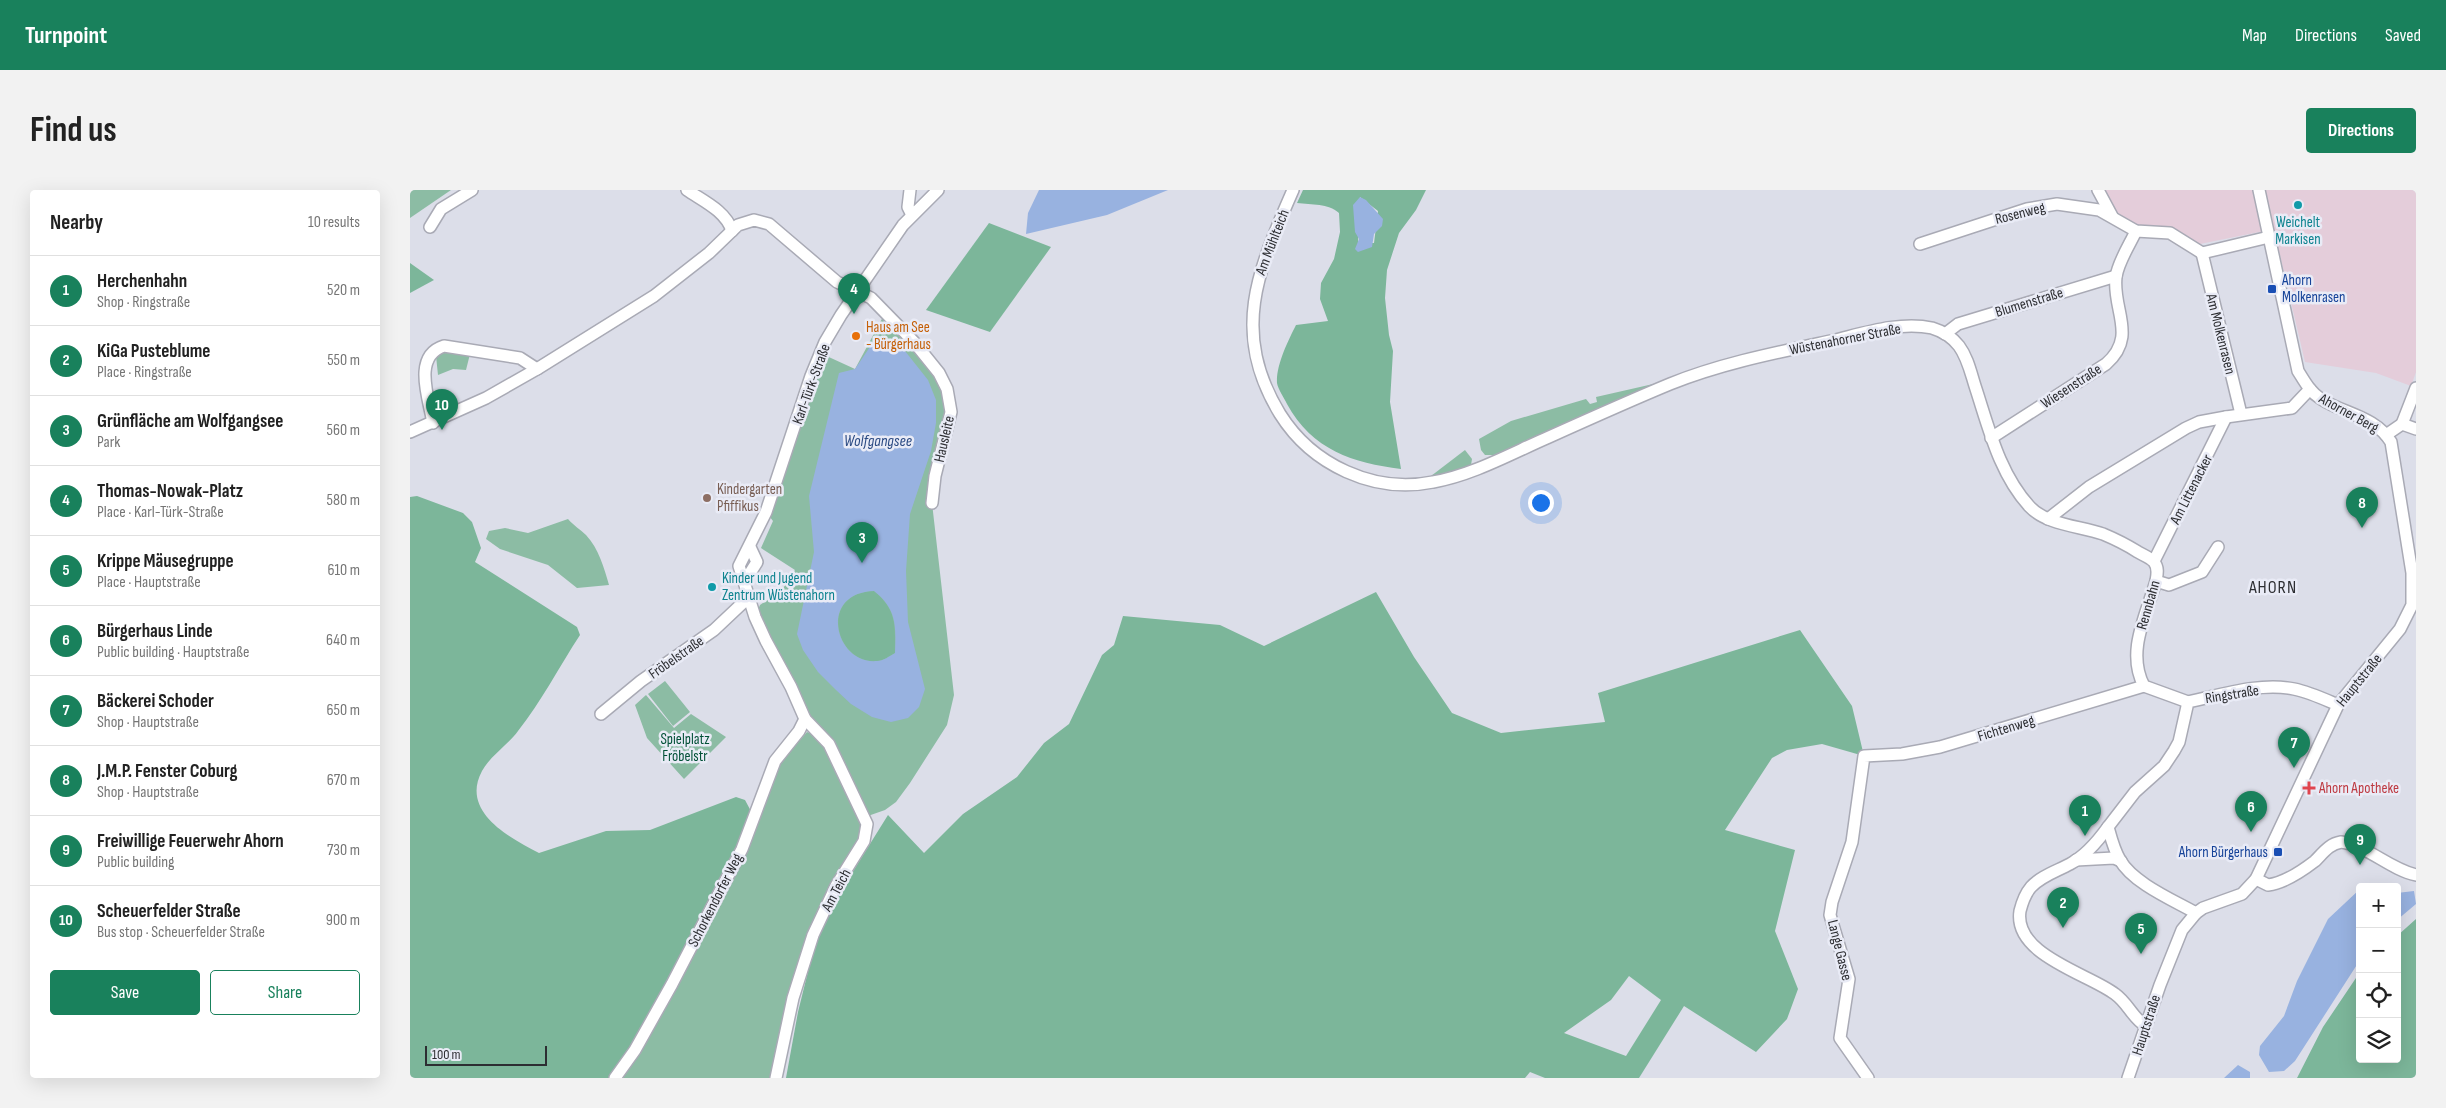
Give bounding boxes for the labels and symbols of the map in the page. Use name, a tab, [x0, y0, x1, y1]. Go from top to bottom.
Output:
street label: Rosenweg	[1993, 198, 2047, 229]
marker: Weichelt Markisen	[2292, 199, 2304, 211]
street label: Am Mühlteich	[1251, 207, 1294, 279]
place label: Weichelt Markisen	[2275, 213, 2321, 249]
place label: Ahorn Molkenrasen	[2281, 271, 2346, 307]
pin: 4	[838, 273, 870, 314]
street label: Blumenstraße	[1993, 283, 2065, 322]
marker: Ahorn Molkenrasen	[2266, 283, 2278, 295]
street label: Am Molkenrasen	[2201, 291, 2240, 376]
place label: Haus am See - Bürgerhaus	[866, 318, 931, 354]
street label: Wüstenahorner Straße	[1788, 319, 1902, 360]
marker: Haus am See - Bürgerhaus	[850, 330, 862, 342]
street label: Karl-Türk-Straße	[788, 341, 835, 427]
street label: Wiesenstraße	[2037, 360, 2105, 413]
pin: 10	[426, 389, 458, 430]
street label: Ahorner Berg	[2315, 389, 2382, 438]
street label: Hausleite	[930, 414, 959, 464]
water label: Wolfgangsee	[844, 432, 912, 451]
street label: Am Littenacker	[2165, 450, 2218, 528]
place label: Kindergarten Pfiffikus	[717, 480, 782, 516]
pin: 8	[2346, 487, 2378, 528]
your location	[1528, 490, 1554, 516]
marker: Kindergarten Pfiffikus	[701, 492, 713, 504]
pin: 3	[846, 522, 878, 563]
place label: Kinder und Jugend Zentrum Wüstenahorn	[722, 569, 835, 605]
district label: AHORN	[2248, 577, 2297, 598]
street label: Rennbahn	[2132, 578, 2165, 632]
marker: Kinder und Jugend Zentrum Wüstenahorn	[706, 581, 718, 593]
street label: Fröbelstraße	[645, 632, 708, 683]
street label: Hauptstraße	[2332, 650, 2386, 711]
street label: Ringstraße	[2204, 681, 2260, 708]
street label: Fichtenweg	[1975, 711, 2037, 746]
pin: 7	[2278, 727, 2310, 768]
park label: Spielplatz Fröbelstr	[660, 730, 710, 766]
place label: Ahorn Apotheke	[2318, 779, 2399, 798]
marker: Ahorn Apotheke	[2303, 782, 2315, 794]
pin: 6	[2235, 791, 2267, 832]
pin: 1	[2069, 795, 2101, 836]
pin: 9	[2344, 824, 2376, 865]
place label: Ahorn Bürgerhaus	[2178, 843, 2268, 862]
marker: Ahorn Bürgerhaus	[2272, 846, 2284, 858]
street label: Schorkendorfer Weg	[684, 850, 747, 950]
street label: Am Teich	[817, 866, 855, 915]
pin: 2	[2047, 887, 2079, 928]
pin: 5	[2125, 913, 2157, 954]
street label: Lange Gasse	[1823, 918, 1856, 982]
street label: Hauptstraße	[2128, 993, 2165, 1058]
scale bar	[425, 1043, 548, 1066]

